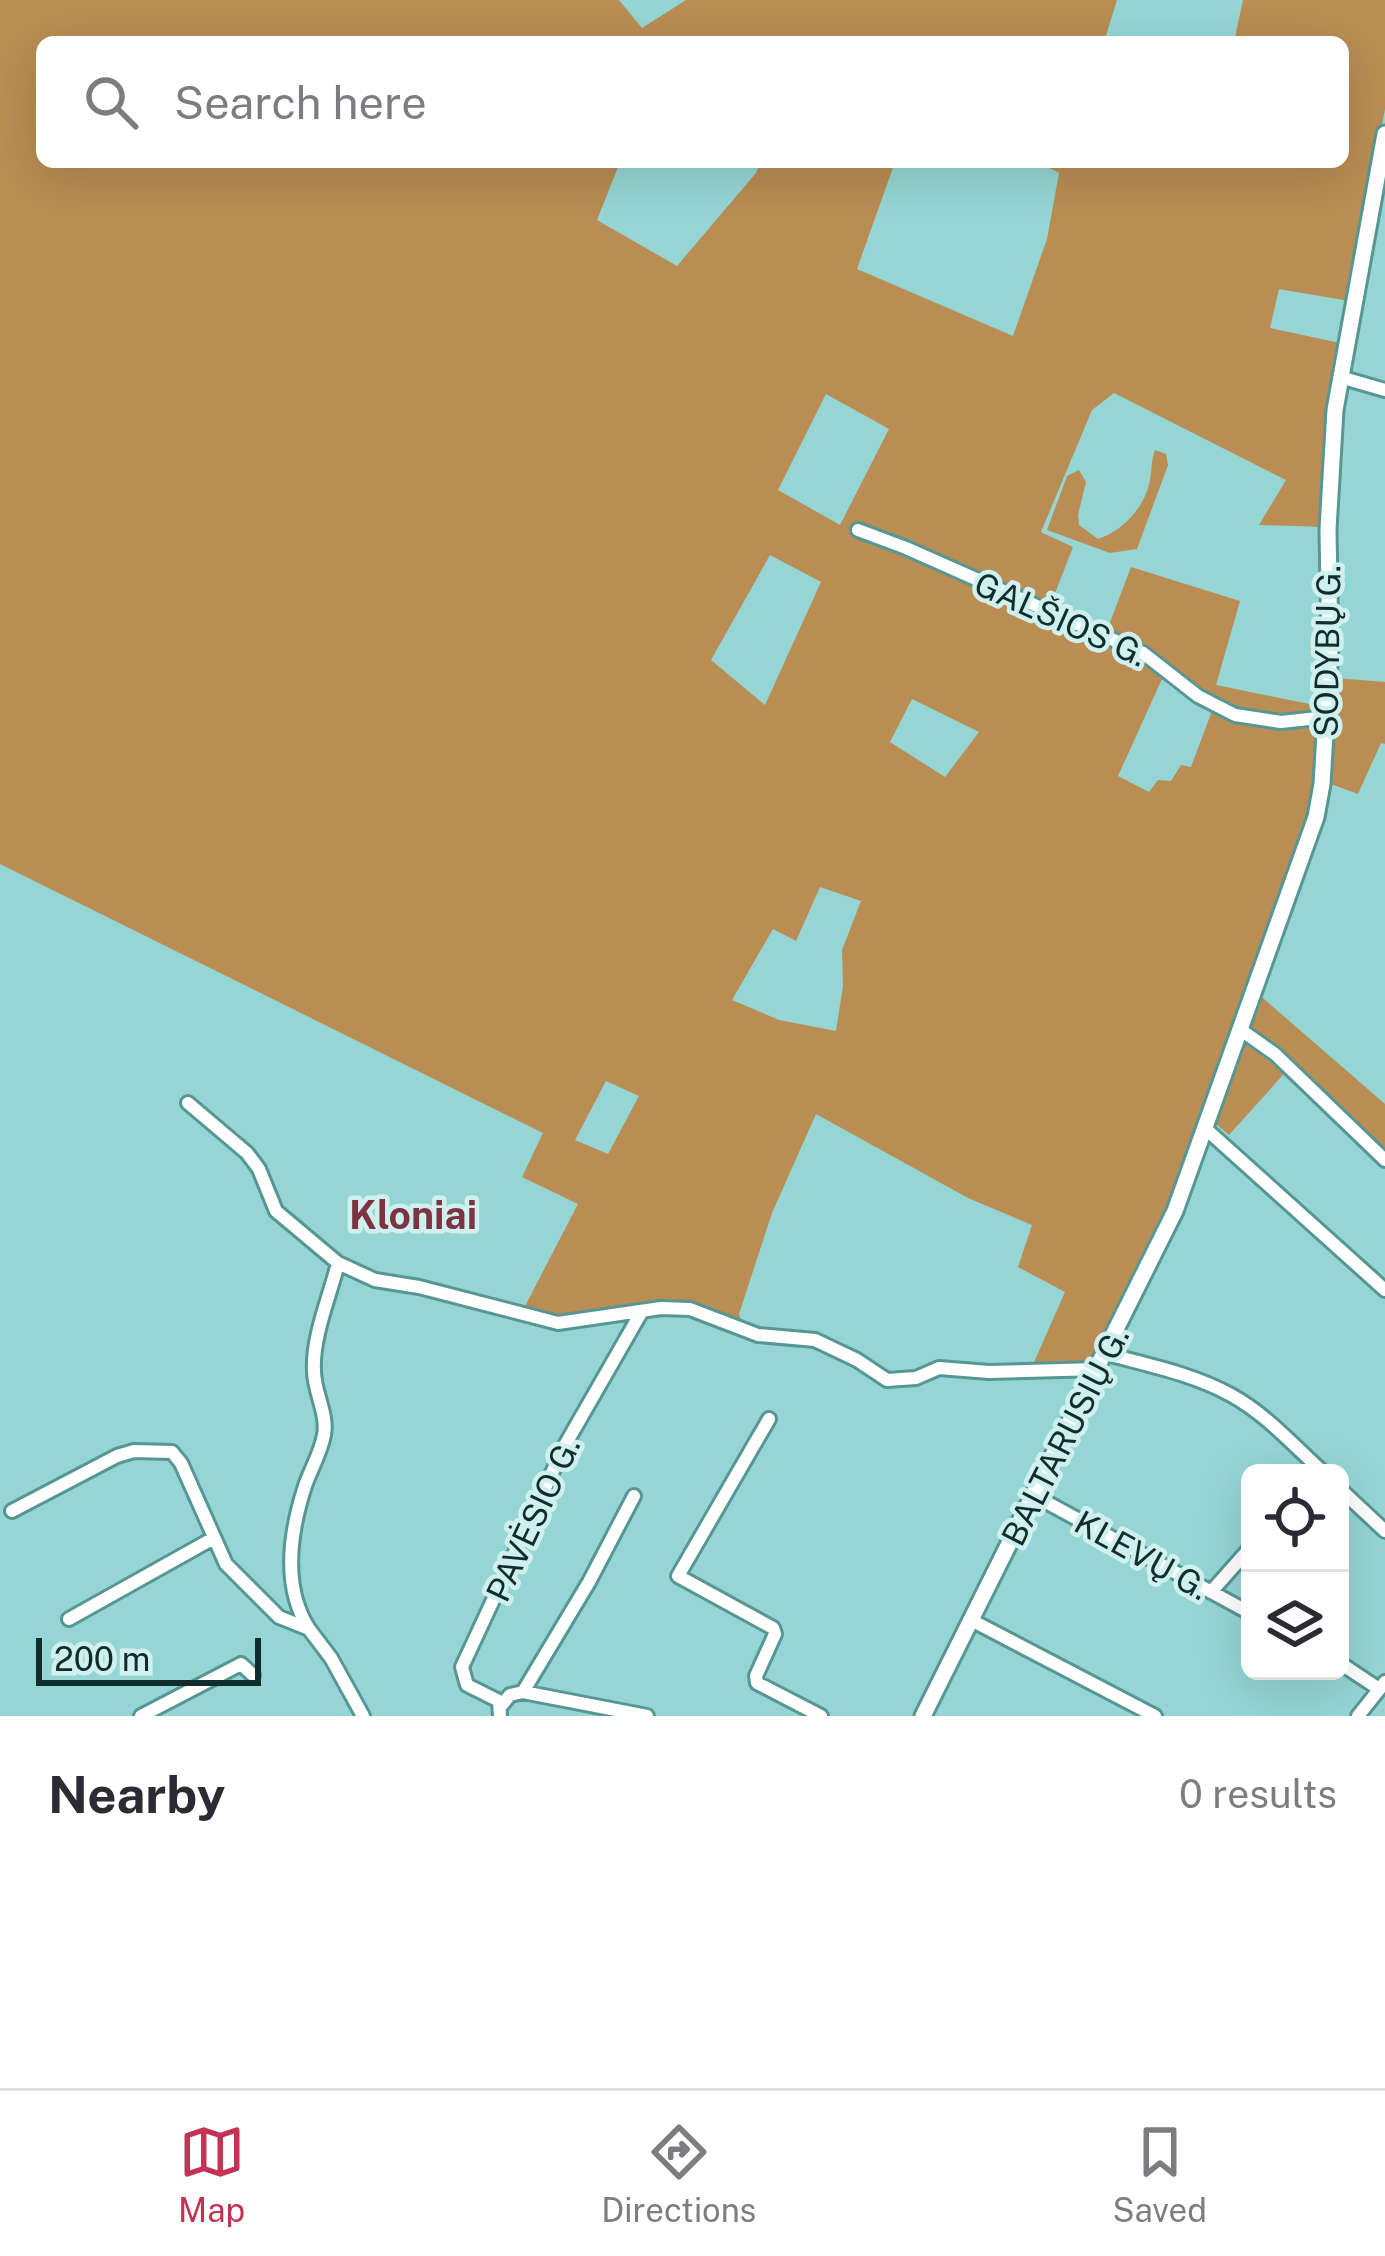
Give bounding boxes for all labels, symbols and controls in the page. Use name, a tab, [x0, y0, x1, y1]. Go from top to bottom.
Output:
search box	[36, 36, 1349, 168]
icon: search	[78, 69, 144, 135]
text: Search here	[174, 76, 427, 129]
street label: GALŠIOS G.	[969, 564, 1153, 674]
street label: SODYBŲ G.	[1306, 565, 1348, 737]
district label: Kloniai	[349, 1192, 477, 1238]
street label: BALTARUSIŲ G.	[994, 1320, 1136, 1552]
street label: PAVĖSIO G.	[478, 1430, 588, 1607]
map controls	[1241, 1464, 1349, 1680]
button: locate	[1241, 1464, 1349, 1572]
street label: KLEVŲ G.	[1068, 1503, 1216, 1607]
button: layers	[1241, 1572, 1349, 1680]
scale bar	[36, 1632, 261, 1685]
text: 200 m	[54, 1640, 150, 1678]
text: Nearby	[48, 1765, 225, 1824]
text: 0 results	[1179, 1771, 1337, 1817]
tab: Map	[178, 2119, 245, 2229]
tab: Directions	[601, 2119, 756, 2229]
tab: Saved	[1113, 2119, 1207, 2229]

